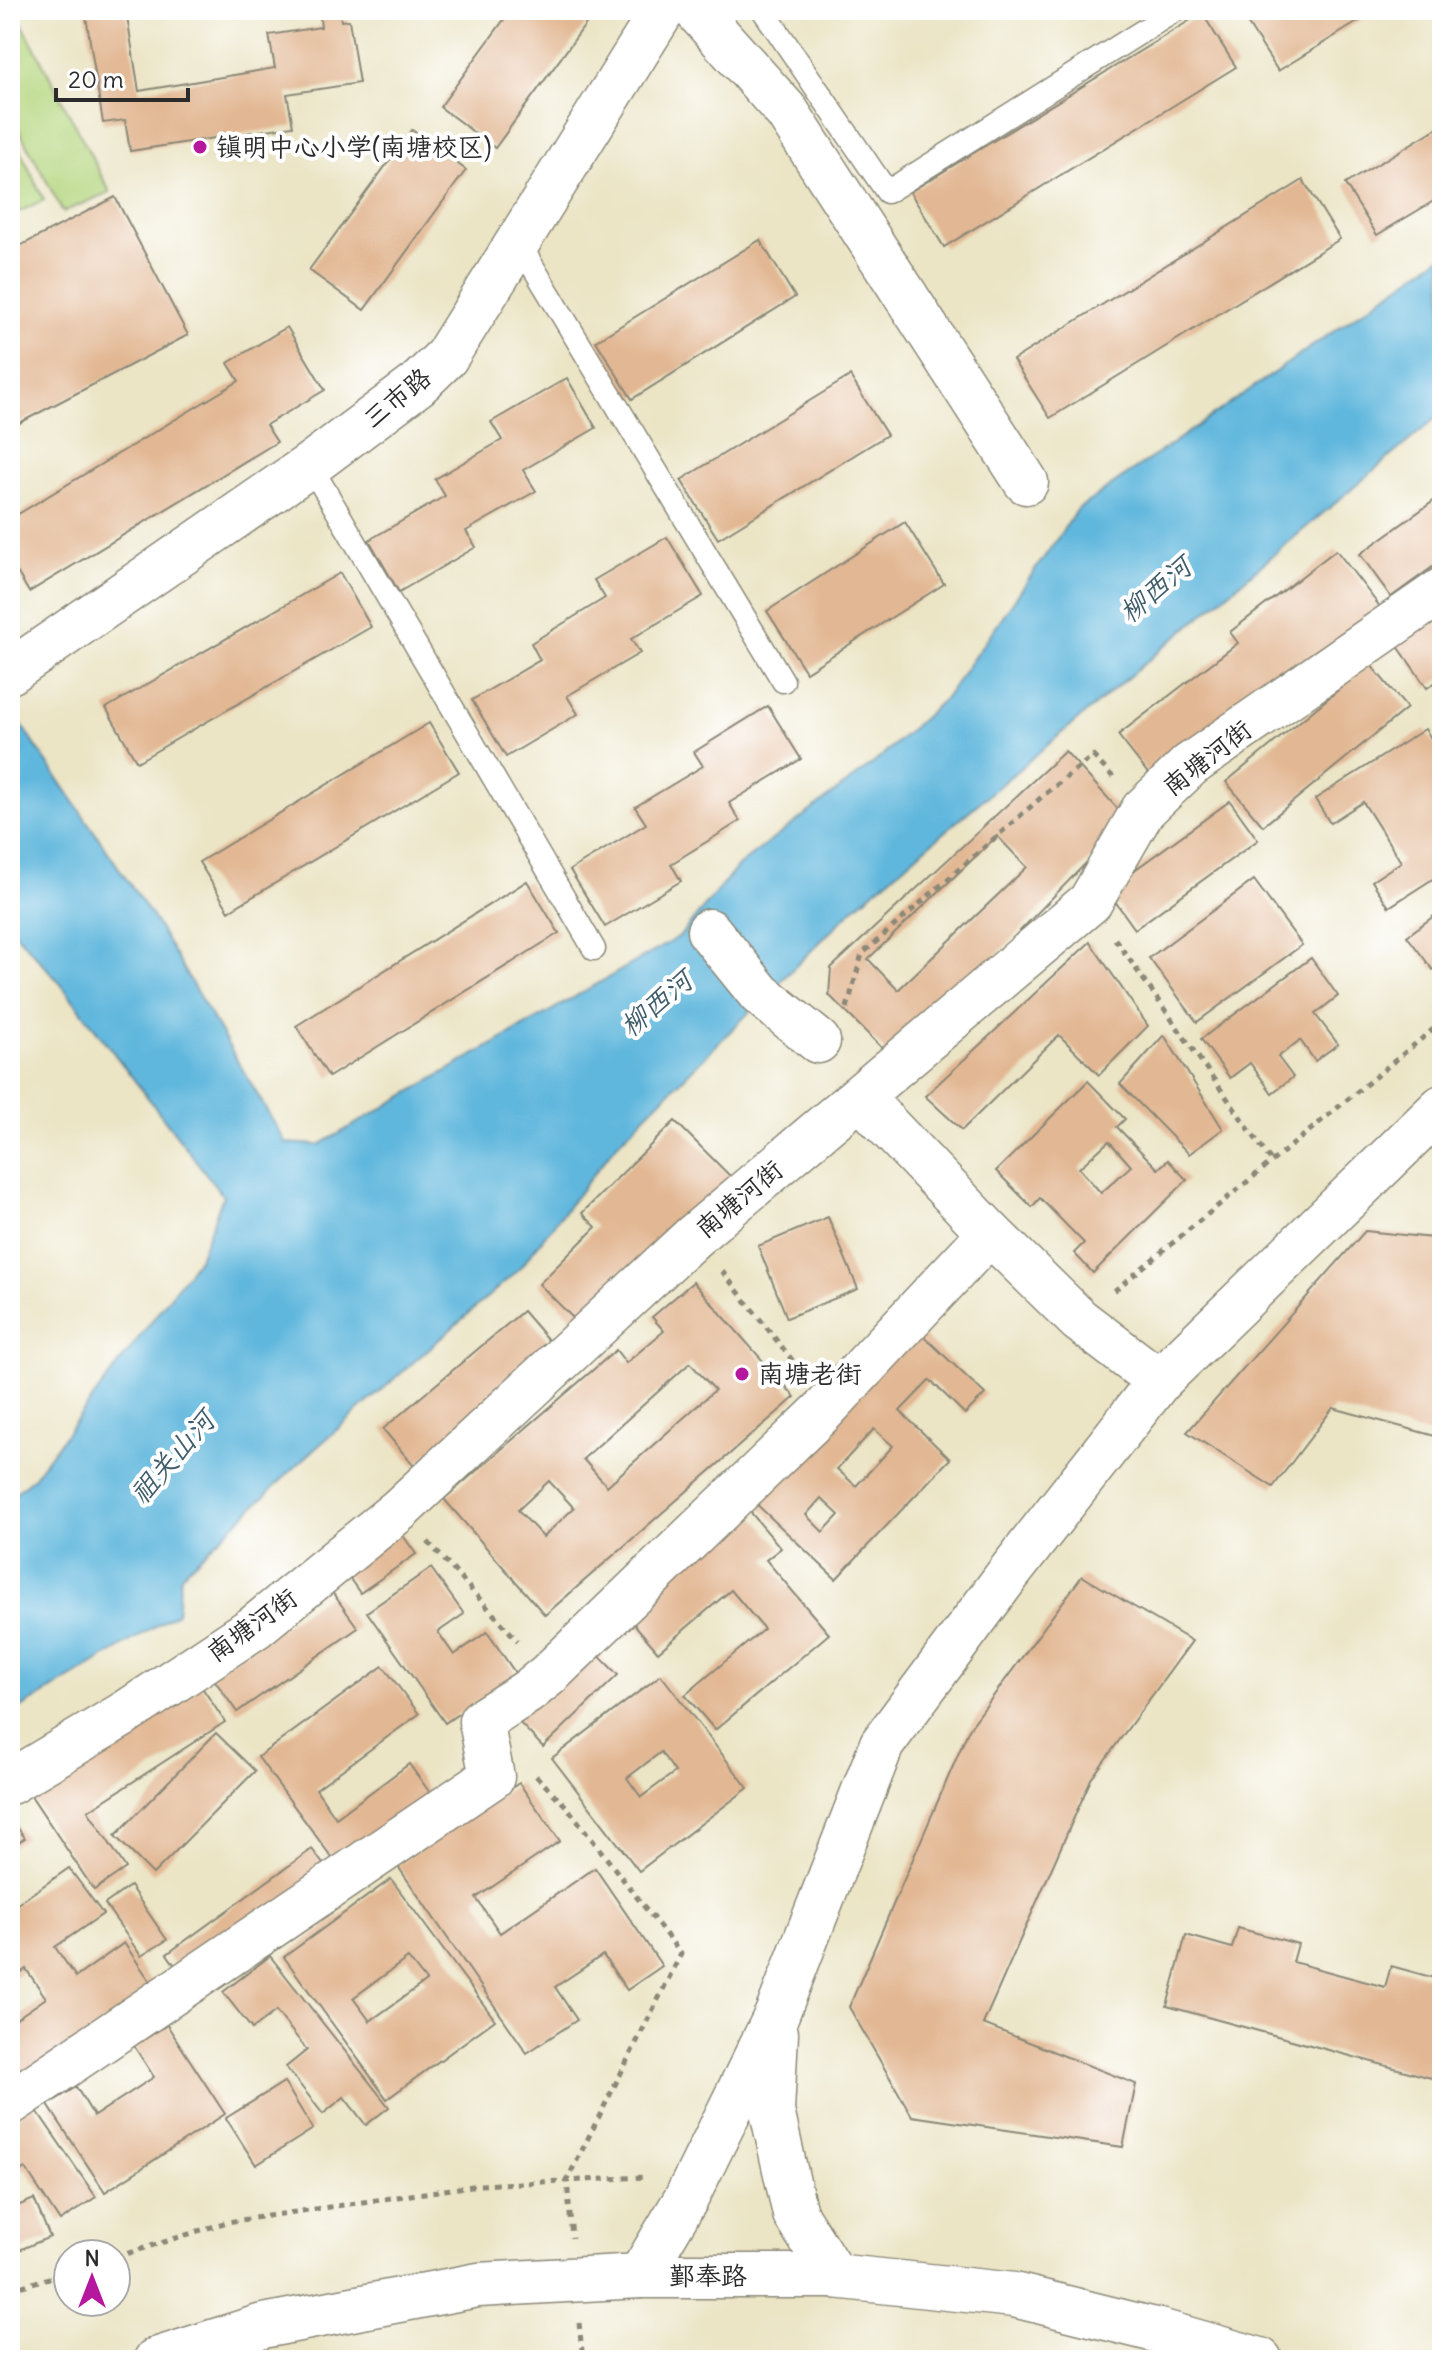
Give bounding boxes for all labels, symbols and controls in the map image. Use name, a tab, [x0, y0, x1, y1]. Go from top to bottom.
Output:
scale bar	[56, 52, 188, 102]
text: 20 m	[68, 64, 124, 94]
place label: 镇明中心小学(南塘校区)	[216, 130, 492, 163]
marker: 镇明中心小学(南塘校区)	[191, 138, 209, 156]
street label: 三市路	[356, 360, 437, 435]
water label: 柳西河	[1111, 546, 1202, 630]
street label: 南塘河街	[1156, 713, 1258, 803]
water label: 柳西河	[612, 960, 703, 1044]
street label: 南塘河街	[688, 1153, 789, 1245]
place label: 南塘老街	[758, 1357, 862, 1390]
marker: 南塘老街	[733, 1365, 751, 1383]
water label: 祖关山河	[122, 1400, 225, 1511]
street label: 南塘河街	[200, 1581, 303, 1669]
north arrow	[52, 2238, 132, 2318]
text: N	[84, 2244, 100, 2272]
street label: 鄞奉路	[669, 2259, 747, 2292]

